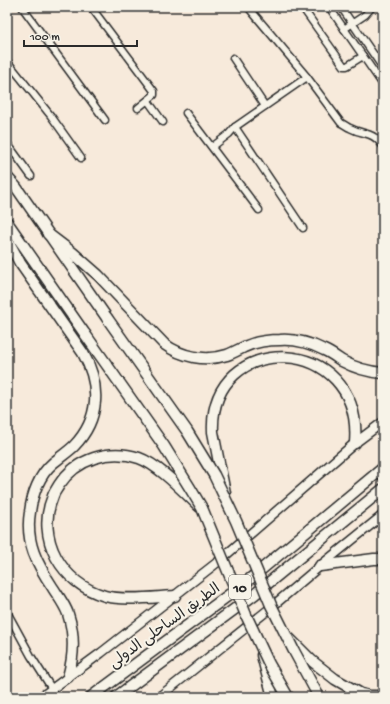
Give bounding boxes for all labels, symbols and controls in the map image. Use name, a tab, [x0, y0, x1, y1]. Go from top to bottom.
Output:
scale bar	[24, 22, 137, 48]
text: 100 m	[29, 31, 60, 45]
road number: 10	[229, 575, 251, 599]
street label: الطريق الساحلى الدولى	[106, 580, 224, 673]

